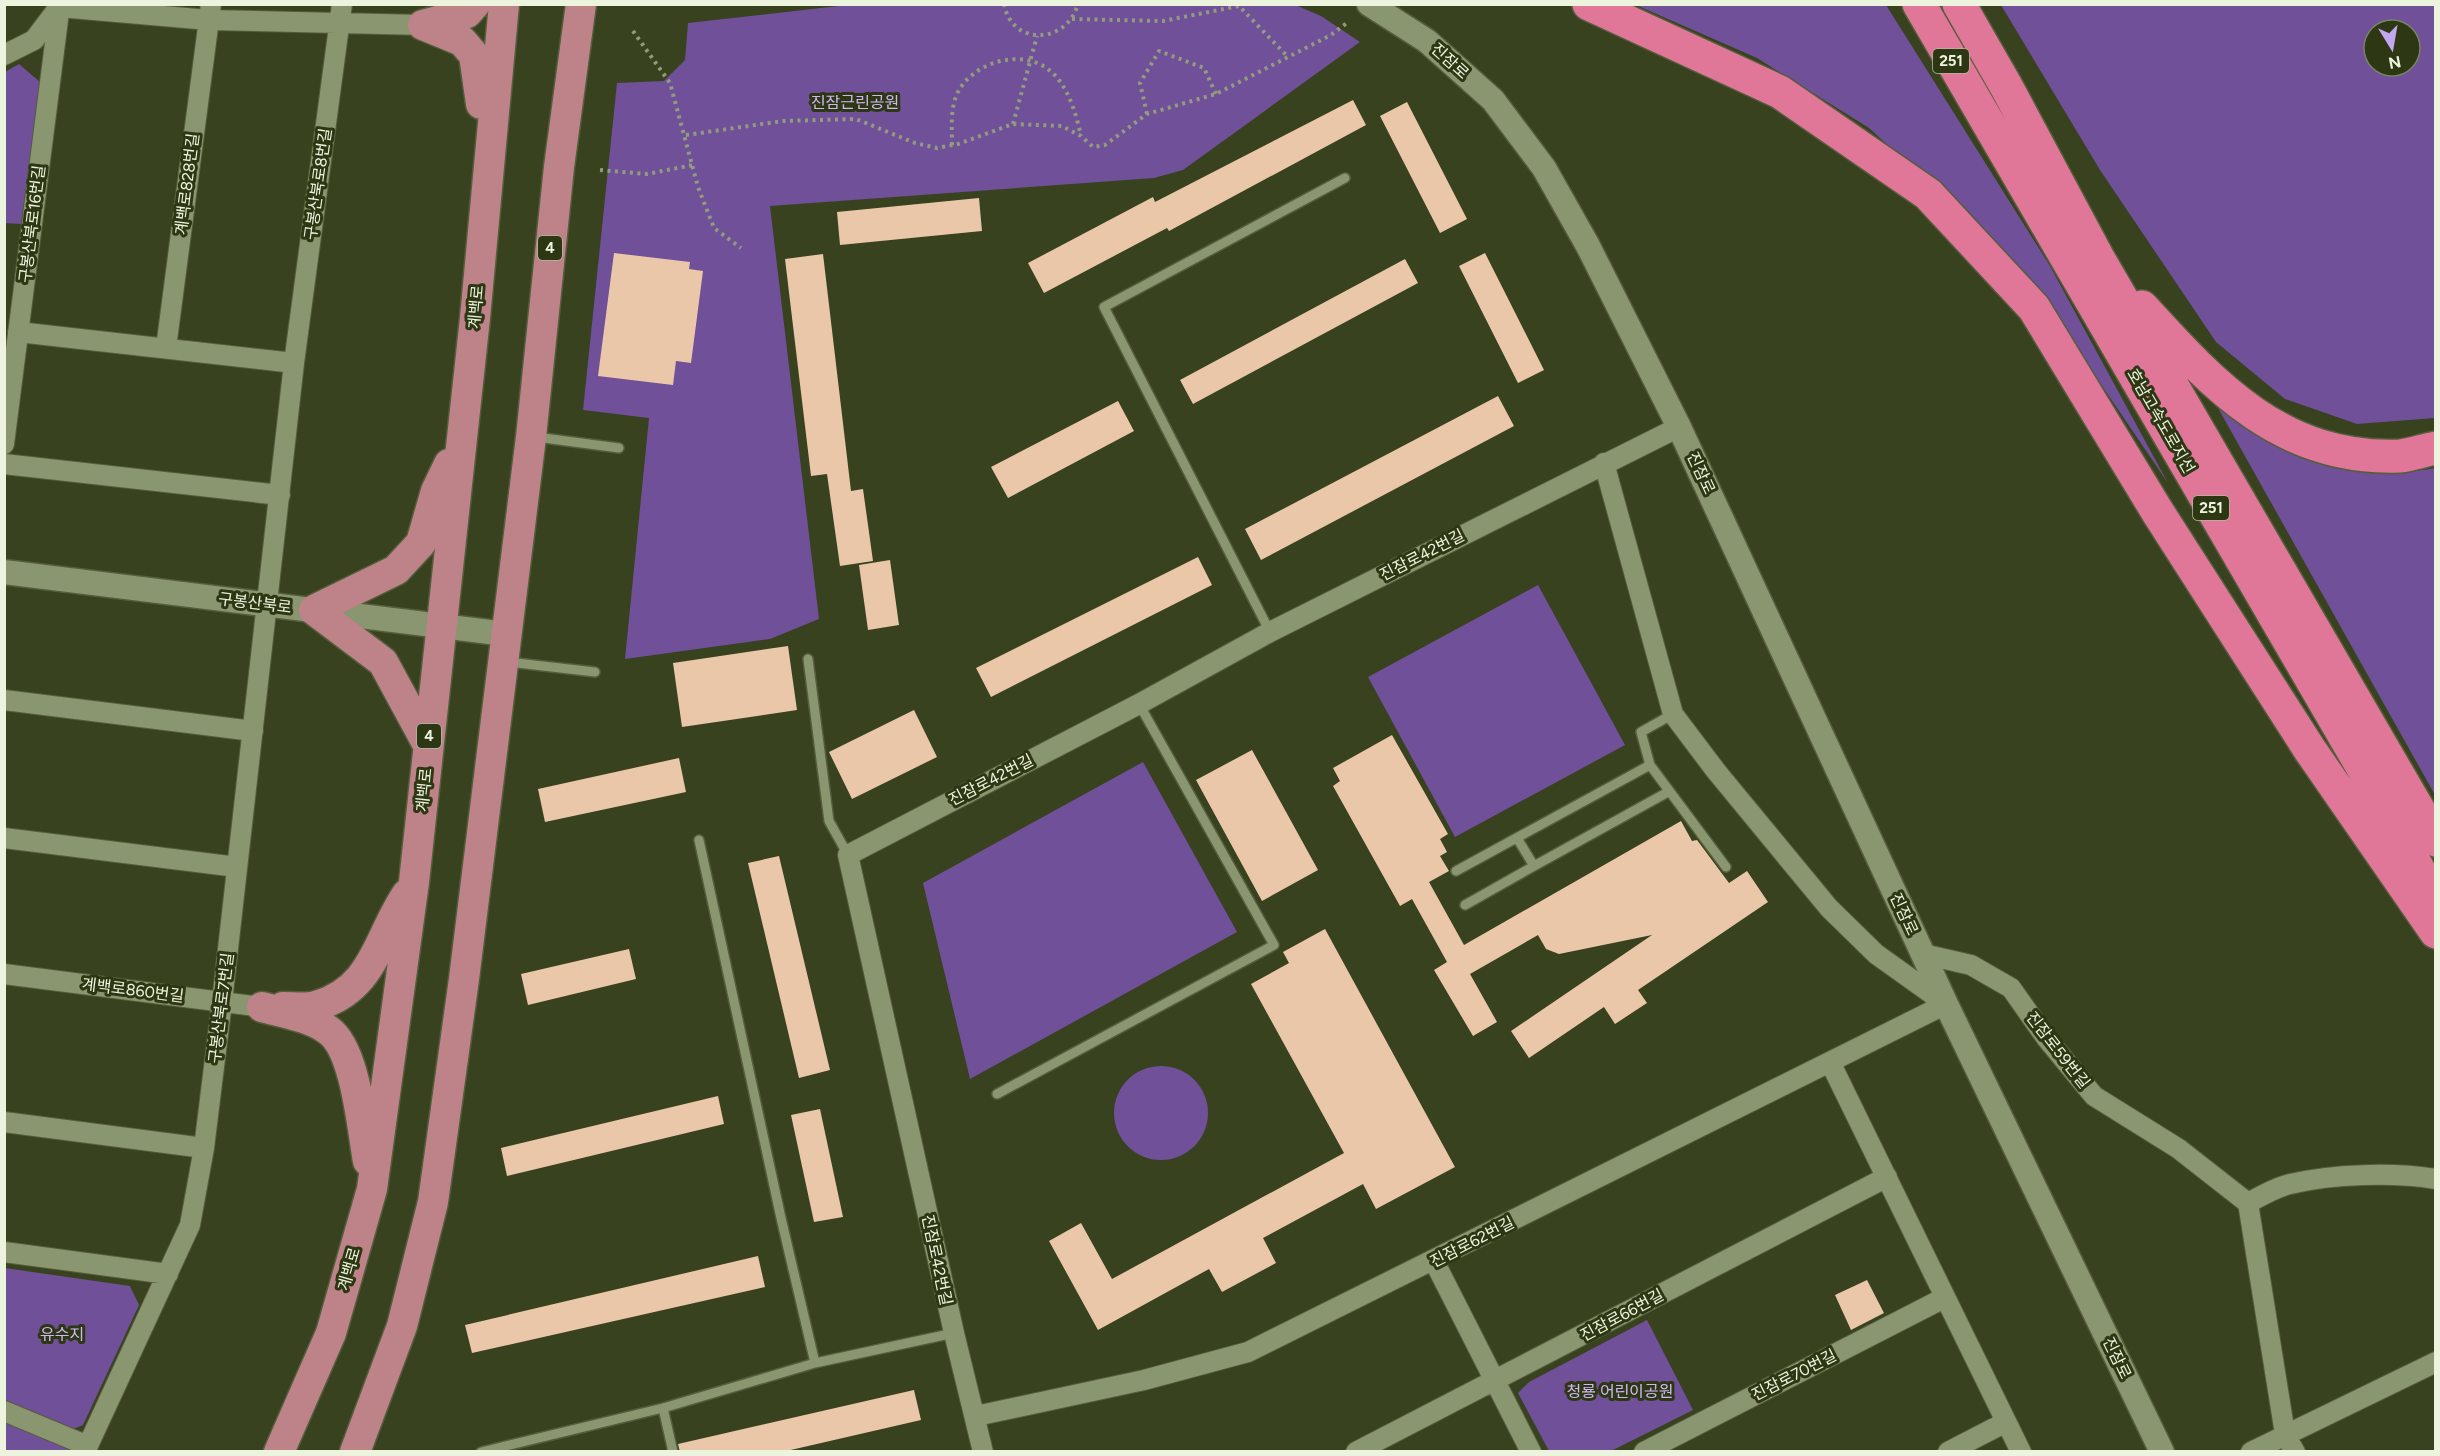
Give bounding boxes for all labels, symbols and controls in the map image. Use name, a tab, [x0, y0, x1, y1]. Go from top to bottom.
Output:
north arrow	[2362, 18, 2422, 78]
street label: 진잠로	[1427, 39, 1473, 83]
road number: 251	[1933, 49, 1969, 73]
text: N	[2387, 52, 2403, 73]
park label: 진잠근린공원	[811, 93, 899, 112]
street label: 구봉산북로8번길	[301, 127, 335, 241]
street label: 계백로828번길	[171, 132, 203, 236]
street label: 구봉산북로16번길	[15, 164, 49, 284]
road number: 4	[538, 236, 562, 260]
street label: 계백로	[465, 284, 487, 330]
street label: 호남고속도로지선	[2123, 365, 2199, 477]
street label: 진잠로	[1683, 449, 1719, 497]
road number: 251	[2193, 496, 2229, 520]
street label: 진잠로42번길	[1376, 526, 1468, 584]
street label: 구봉산북로	[217, 589, 293, 617]
road number: 4	[417, 724, 441, 748]
street label: 진잠로42번길	[945, 751, 1037, 809]
street label: 계백로	[412, 767, 436, 813]
street label: 진잠로	[1886, 890, 1922, 938]
street label: 구봉산북로7번길	[205, 951, 237, 1065]
street label: 계백로860번길	[81, 974, 185, 1006]
street label: 진잠로59번길	[2022, 1008, 2094, 1092]
street label: 진잠로42번길	[918, 1213, 956, 1307]
street label: 진잠로62번길	[1427, 1213, 1517, 1271]
street label: 계백로	[334, 1245, 364, 1293]
street label: 진잠로66번길	[1577, 1285, 1667, 1345]
park label: 유수지	[40, 1325, 84, 1344]
street label: 진잠로	[2099, 1334, 2135, 1382]
street label: 진잠로70번길	[1748, 1346, 1840, 1404]
park label: 청룡 어린이공원	[1567, 1382, 1674, 1401]

